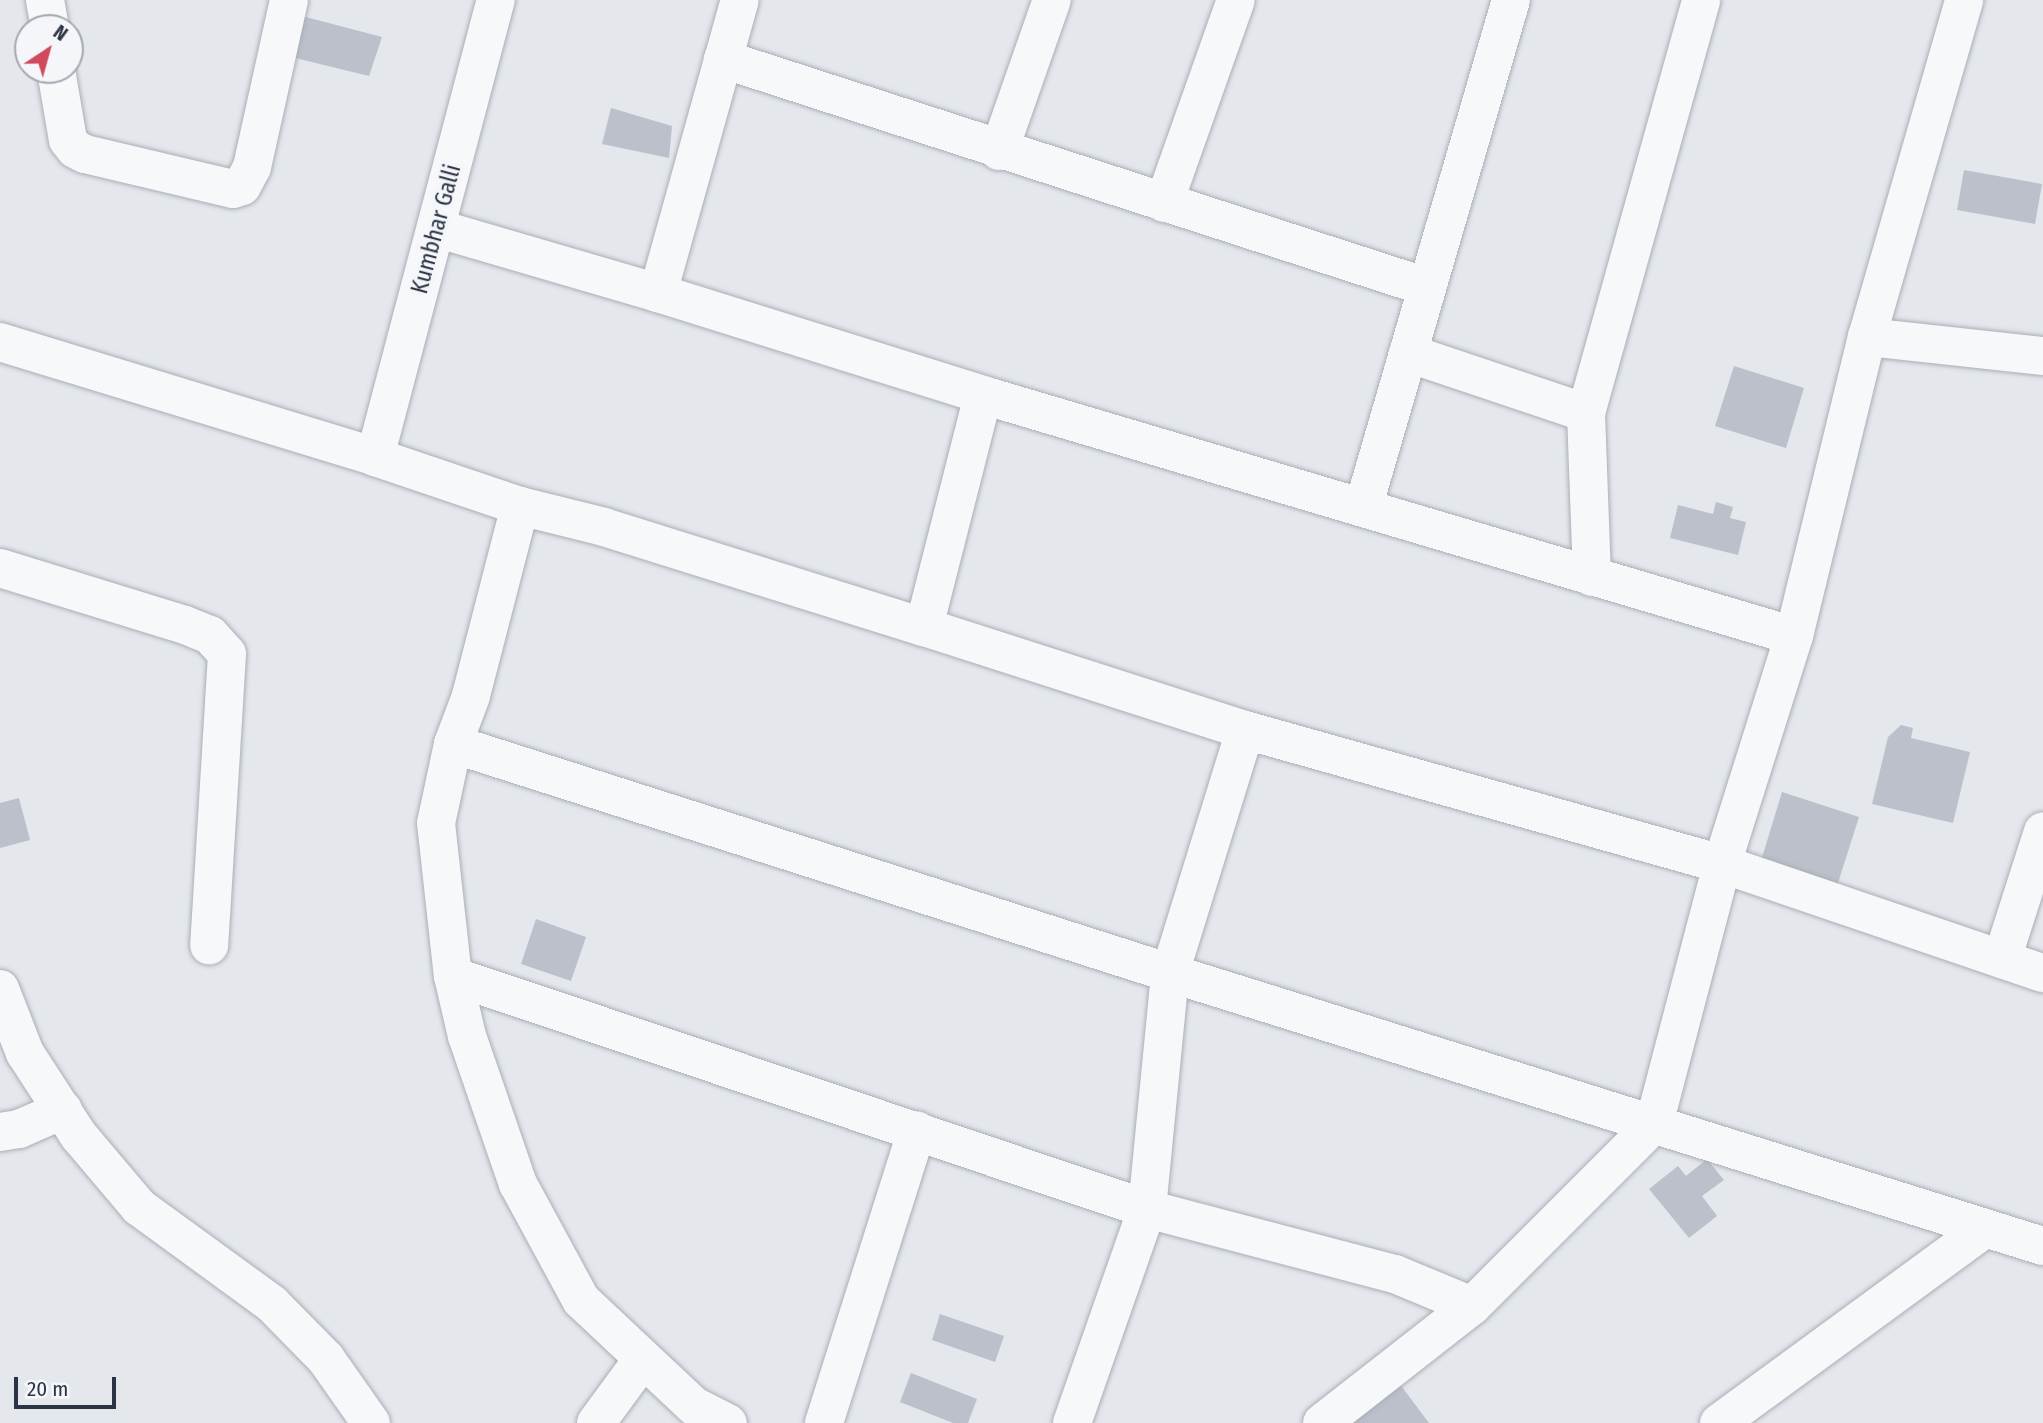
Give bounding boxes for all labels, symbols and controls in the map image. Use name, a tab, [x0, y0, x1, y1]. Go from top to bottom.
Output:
north arrow	[14, 14, 84, 84]
text: N	[49, 21, 72, 46]
street label: Kumbhar Galli	[405, 161, 467, 297]
scale bar	[18, 1364, 119, 1408]
text: 20 m	[27, 1376, 68, 1402]

